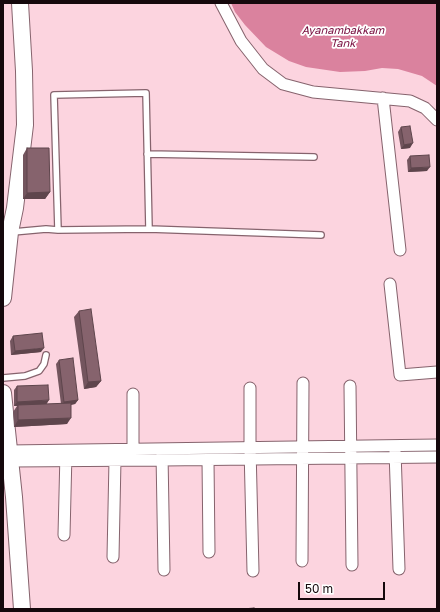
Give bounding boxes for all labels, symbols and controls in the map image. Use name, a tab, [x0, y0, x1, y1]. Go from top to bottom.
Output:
water label: Ayanambakkam Tank	[302, 24, 384, 50]
scale bar	[300, 574, 387, 600]
text: 50 m	[305, 581, 333, 596]

